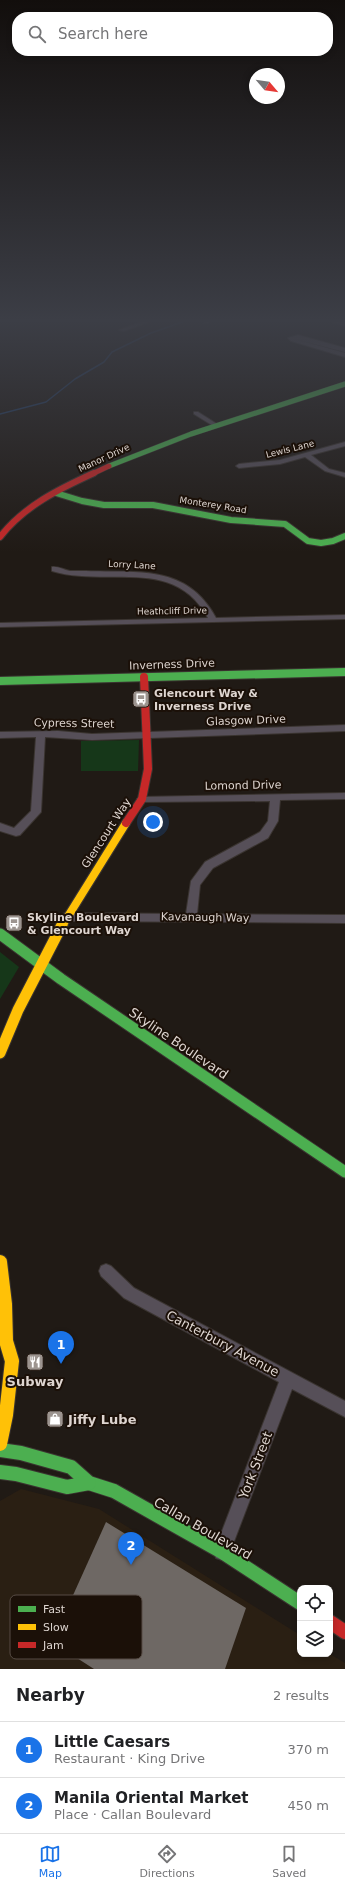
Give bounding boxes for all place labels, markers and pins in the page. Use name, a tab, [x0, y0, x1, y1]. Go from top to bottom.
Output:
place label: Glencourt Way & Inverness Drive	[154, 687, 258, 713]
bus stop icon: Glencourt Way & Inverness Drive	[131, 689, 151, 709]
place label: Skyline Boulevard & Glencourt Way	[27, 911, 139, 937]
bus stop icon: Skyline Boulevard & Glencourt Way	[4, 913, 24, 933]
pin: 1	[48, 1331, 74, 1364]
restaurant icon: Subway	[25, 1352, 45, 1372]
place label: Subway	[7, 1374, 64, 1389]
shop icon: Jiffy Lube	[45, 1409, 65, 1429]
place label: Jiffy Lube	[67, 1412, 137, 1427]
pin: 2	[118, 1532, 144, 1565]

